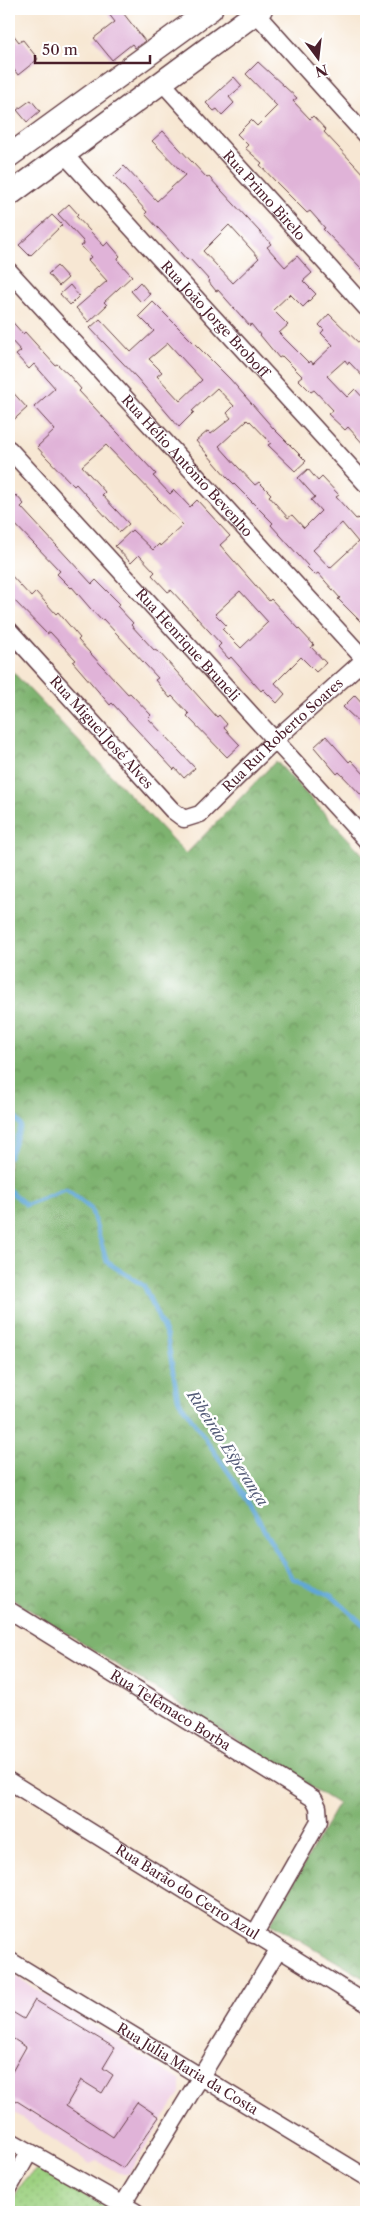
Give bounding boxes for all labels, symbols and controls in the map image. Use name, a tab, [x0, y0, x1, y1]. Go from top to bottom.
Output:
scale bar	[35, 32, 150, 64]
north arrow	[292, 32, 342, 82]
text: 50 m	[42, 40, 78, 59]
text: N	[313, 60, 330, 81]
street label: Rua Primo Birelo	[219, 147, 309, 244]
street label: Rua João Jorge Broboff	[157, 257, 274, 383]
street label: Rua Hélio Antônio Bevenho	[118, 391, 257, 540]
street label: Rua Henrique Bruneli	[132, 585, 244, 705]
street label: Rua Miguel José Alves	[46, 672, 157, 792]
street label: Rua Rui Roberto Soares	[219, 674, 347, 796]
water label: Ribeirão Esperança	[183, 1386, 273, 1510]
street label: Rua Telêmaco Borba	[107, 1666, 235, 1755]
street label: Rua Barão do Cerro Azul	[112, 1840, 263, 1943]
street label: Rua Júlia Maria da Costa	[114, 2019, 262, 2119]

